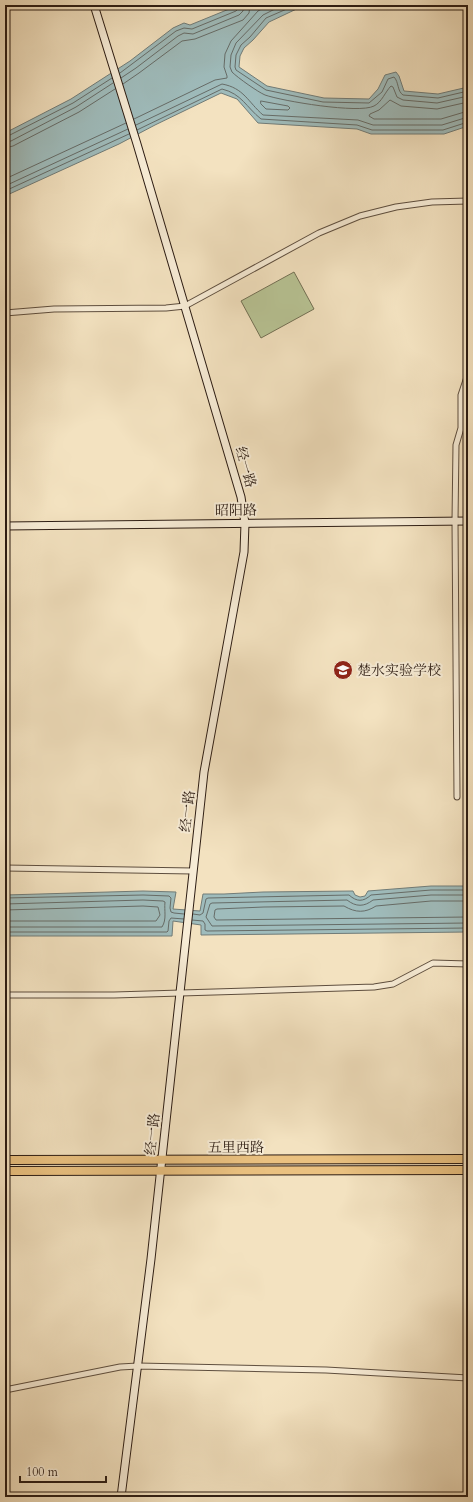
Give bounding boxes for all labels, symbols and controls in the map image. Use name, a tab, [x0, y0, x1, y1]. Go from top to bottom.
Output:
street label: 经一路	[231, 444, 260, 490]
street label: 昭阳路	[215, 501, 257, 520]
school or university icon: 楚水实验学校	[332, 659, 354, 681]
place label: 楚水实验学校	[357, 661, 441, 680]
street label: 经一路	[176, 789, 199, 833]
street label: 经一路	[141, 1112, 164, 1156]
street label: 五里西路	[208, 1138, 264, 1157]
scale bar	[20, 1458, 106, 1484]
text: 100 m	[26, 1464, 59, 1480]

